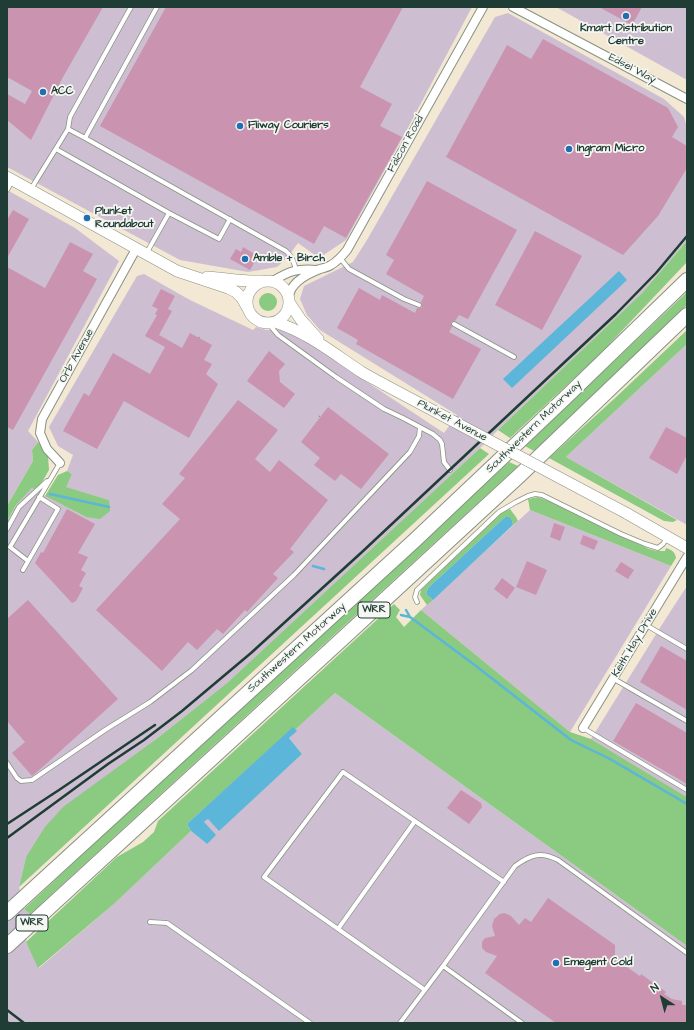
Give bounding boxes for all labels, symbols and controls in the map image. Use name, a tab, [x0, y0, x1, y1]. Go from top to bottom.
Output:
marker: Kmart Distribution Centre	[621, 11, 631, 21]
place label: Kmart Distribution Centre	[580, 22, 672, 48]
street label: Edsel Way	[606, 51, 658, 87]
place label: ACC	[51, 85, 74, 99]
marker: ACC	[38, 87, 48, 97]
street label: Falcon Road	[385, 113, 427, 175]
place label: Fliway Couriers	[248, 119, 329, 133]
marker: Fliway Couriers	[235, 121, 245, 131]
place label: Ingram Micro	[577, 142, 644, 156]
marker: Ingram Micro	[564, 144, 574, 154]
place label: Plunket Roundabout	[95, 205, 154, 231]
marker: Plunket Roundabout	[82, 213, 92, 223]
place label: Amble + Birch	[253, 252, 325, 266]
marker: Amble + Birch	[240, 254, 250, 264]
street label: Orb Avenue	[57, 327, 97, 385]
street label: Southwestern Motorway	[483, 378, 585, 476]
street label: Plunket Avenue	[415, 397, 489, 445]
street label: Southwestern Motorway	[245, 600, 349, 696]
road number: WRR	[358, 602, 390, 618]
street label: Keith Hay Drive	[609, 606, 661, 680]
road number: WRR	[16, 915, 48, 931]
place label: Emegent Cold	[564, 956, 632, 970]
marker: Emegent Cold	[551, 958, 561, 968]
north arrow	[642, 978, 682, 1018]
text: N	[647, 980, 662, 996]

